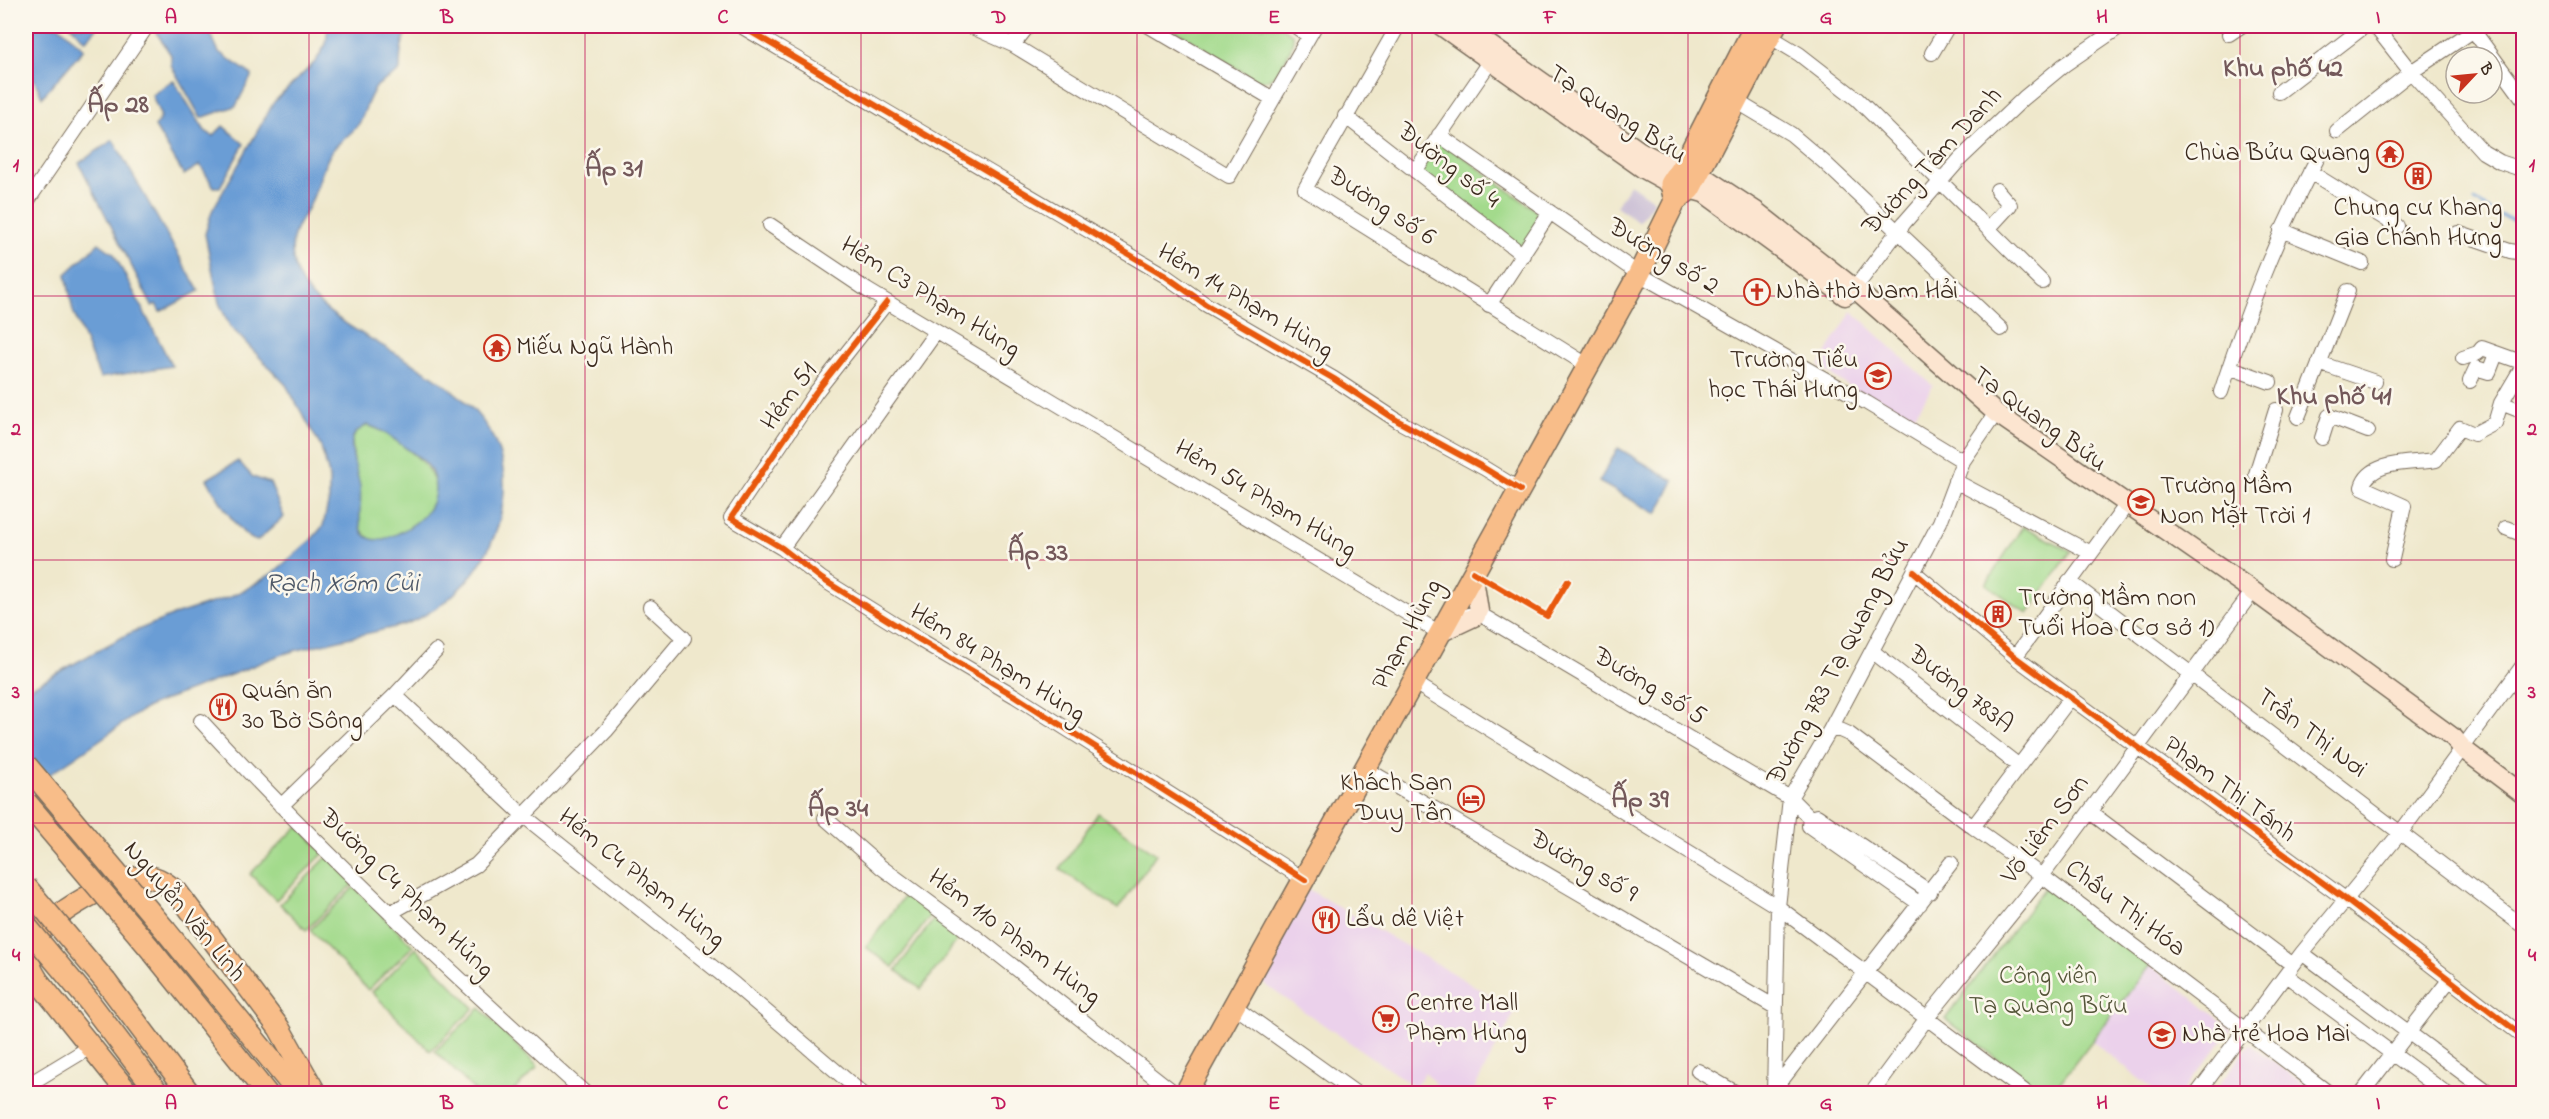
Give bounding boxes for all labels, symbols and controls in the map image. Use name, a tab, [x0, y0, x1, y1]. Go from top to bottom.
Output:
text: A	[165, 4, 177, 33]
text: B	[439, 4, 454, 33]
text: C	[718, 4, 729, 33]
text: D	[991, 4, 1006, 33]
text: E	[1268, 4, 1280, 33]
text: F	[1543, 4, 1557, 33]
text: G	[1820, 4, 1833, 33]
text: H	[2096, 4, 2108, 33]
text: I	[2376, 4, 2381, 33]
north arrow	[2444, 45, 2504, 105]
district label: Khu phố 42	[2223, 50, 2344, 89]
street label: Tạ Quang Bửu	[1540, 56, 1694, 174]
text: B	[2472, 58, 2499, 80]
street label: Đường Tám Danh	[1853, 79, 2012, 246]
district label: Ấp 28	[87, 83, 149, 125]
street label: Đường số 4	[1387, 113, 1508, 219]
place label: Chùa Bửu Quang	[2184, 135, 2370, 173]
temple icon: Chùa Bửu Quang	[2375, 139, 2405, 169]
district label: Ấp 31	[585, 147, 643, 189]
text: 1	[13, 152, 20, 181]
text: 1	[2529, 152, 2536, 181]
street label: Đường số 6	[1318, 157, 1443, 256]
building icon: Chung cư Khang Gia Chánh Hưng	[2403, 161, 2433, 191]
place label: Chung cư Khang Gia Chánh Hưng	[2334, 190, 2502, 258]
street label: Đường số 2	[1599, 208, 1726, 305]
street label: Hẻm C3 Phạm Hùng	[833, 227, 1027, 369]
street label: Hẻm 14 Phạm Hùng	[1150, 234, 1340, 370]
place label: Nhà thờ Nam Hải	[1776, 273, 1958, 311]
church icon: Nhà thờ Nam Hải	[1742, 277, 1772, 307]
place label: Miếu Ngũ Hành	[516, 329, 673, 367]
temple icon: Miếu Ngũ Hành	[482, 333, 512, 363]
place label: Trường Tiểu học Thái Hưng	[1708, 342, 1858, 410]
street label: Hẻm 51	[752, 355, 828, 439]
street label: Tạ Quang Bửu	[1963, 358, 2115, 482]
school or university icon: Trường Tiểu học Thái Hưng	[1863, 361, 1893, 391]
district label: Khu phố 41	[2276, 378, 2392, 417]
text: 2	[10, 416, 21, 445]
text: 2	[2526, 416, 2537, 445]
street label: Hẻm 54 Phạm Hùng	[1167, 431, 1363, 569]
place label: Trường Mầm Non Mặt Trời 1	[2160, 468, 2311, 536]
school or university icon: Trường Mầm Non Mặt Trời 1	[2126, 487, 2156, 517]
district label: Ấp 33	[1008, 531, 1068, 573]
street label: Đường 783 Tạ Quang Bửu	[1757, 532, 1920, 793]
water label: Rạch Xóm Củi	[265, 565, 421, 604]
street label: Phạm Hùng	[1363, 573, 1453, 697]
place label: Trường Mầm non Tuổi Hoa (Cơ sở 1)	[2018, 580, 2215, 648]
street label: Hẻm 84 Phạm Hùng	[902, 595, 1092, 733]
building icon: Trường Mầm non Tuổi Hoa (Cơ sở 1)	[1983, 599, 2013, 629]
street label: Đường 783A	[1898, 636, 2021, 744]
street label: Đường số 5	[1584, 638, 1713, 736]
place label: Quán ăn 30 Bờ Sông	[242, 673, 363, 741]
text: 3	[11, 679, 20, 708]
text: 3	[2527, 679, 2536, 708]
street label: Trần Thị Nơi	[2247, 680, 2375, 788]
restaurant icon: Quán ăn 30 Bờ Sông	[208, 692, 238, 722]
street label: Phạm Thị Tánh	[2154, 727, 2304, 853]
place label: Khách Sạn Duy Tân	[1340, 765, 1452, 833]
street label: Võ Liêm Sơn	[1992, 767, 2100, 893]
district label: Ấp 39	[1611, 778, 1670, 820]
hotel icon: Khách Sạn Duy Tân	[1456, 784, 1486, 814]
district label: Ấp 34	[808, 787, 869, 829]
street label: Đường C4 Phạm Hủng	[309, 799, 502, 988]
street label: Hẻm C4 Phạm Hùng	[549, 799, 733, 959]
street label: Đường số 9	[1521, 820, 1644, 913]
street label: Nguyễn Văn Linh	[113, 833, 255, 991]
street label: Châu Thị Hóa	[2056, 851, 2194, 967]
street label: Hẻm 110 Phạm Hùng	[919, 860, 1109, 1016]
place label: Lẩu dê Việt	[1346, 901, 1464, 939]
restaurant icon: Lẩu dê Việt	[1311, 905, 1341, 935]
text: 4	[12, 942, 21, 971]
text: 4	[2528, 942, 2537, 971]
park label: Công viên Tạ Quang Bữu	[1968, 958, 2128, 1026]
place label: Centre Mall Phạm Hùng	[1406, 985, 1527, 1053]
supermarket icon: Centre Mall Phạm Hùng	[1371, 1004, 1401, 1034]
place label: Nhà trẻ Hoa Mai	[2182, 1016, 2350, 1054]
school or university icon: Nhà trẻ Hoa Mai	[2147, 1020, 2177, 1050]
text: A	[165, 1090, 177, 1119]
text: B	[439, 1090, 454, 1119]
text: C	[718, 1090, 729, 1119]
text: D	[991, 1090, 1006, 1119]
text: E	[1268, 1090, 1280, 1119]
text: F	[1543, 1090, 1557, 1119]
text: G	[1820, 1090, 1833, 1119]
text: H	[2096, 1090, 2108, 1119]
text: I	[2376, 1090, 2381, 1119]

